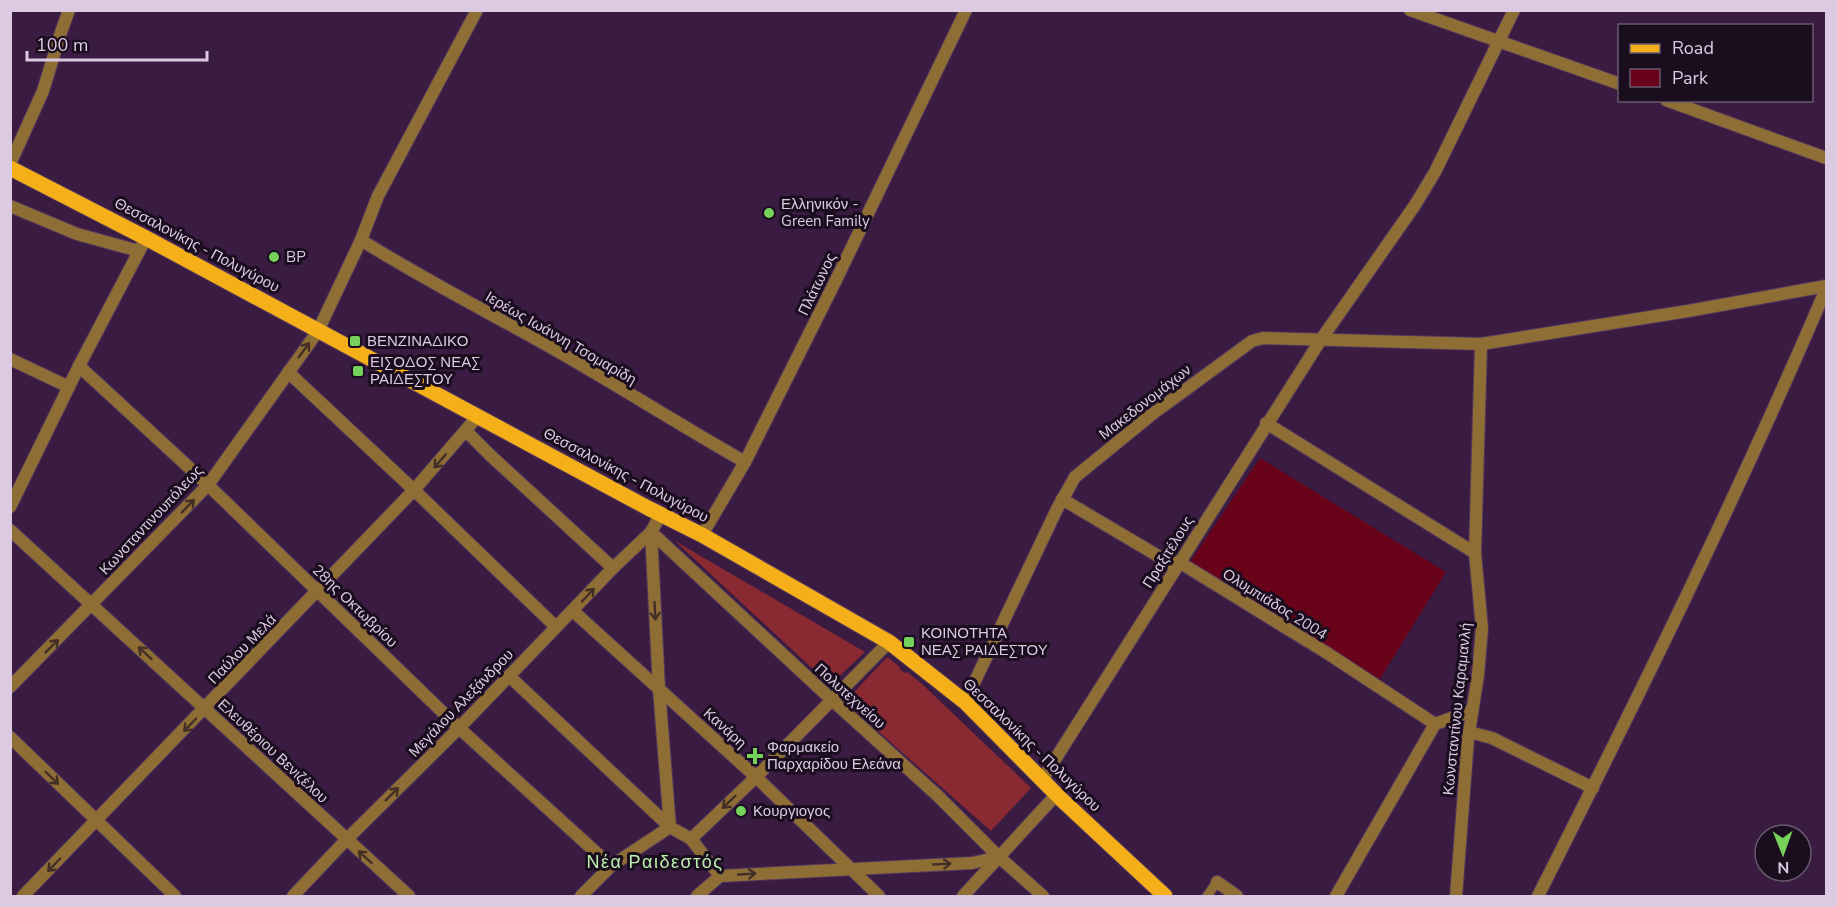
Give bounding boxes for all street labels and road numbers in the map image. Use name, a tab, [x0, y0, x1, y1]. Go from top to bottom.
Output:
street label: Θεσσαλονίκης - Πολυγύρου	[111, 193, 283, 297]
street label: Πλάτωνος	[793, 249, 841, 319]
street label: Ιερέως Ιωάννη Τσομαρίδη	[482, 286, 640, 390]
street label: Μακεδονομάχων	[1095, 360, 1195, 444]
street label: Θεσσαλονίκης - Πολυγύρου	[540, 423, 712, 527]
street label: Κωνσταντινουπόλεως	[95, 461, 207, 579]
street label: Πραξιτέλους	[1138, 512, 1198, 592]
street label: 28ης Οκτωβρίου	[308, 560, 402, 652]
street label: Ολυμπιάδος 2004	[1219, 564, 1331, 644]
street label: Παύλου Μελά	[203, 609, 281, 689]
street label: Κωνσταντίνου Καραμανλή	[1438, 622, 1476, 796]
street label: Μεγάλου Αλεξάνδρου	[404, 645, 518, 761]
street label: Πολυτεχνείου	[810, 659, 890, 733]
street label: Θεσσαλονίκης - Πολυγύρου	[959, 674, 1105, 816]
street label: Ελευθέριου Βενιζέλου	[213, 694, 333, 808]
street label: Κανάρη	[699, 703, 751, 753]

